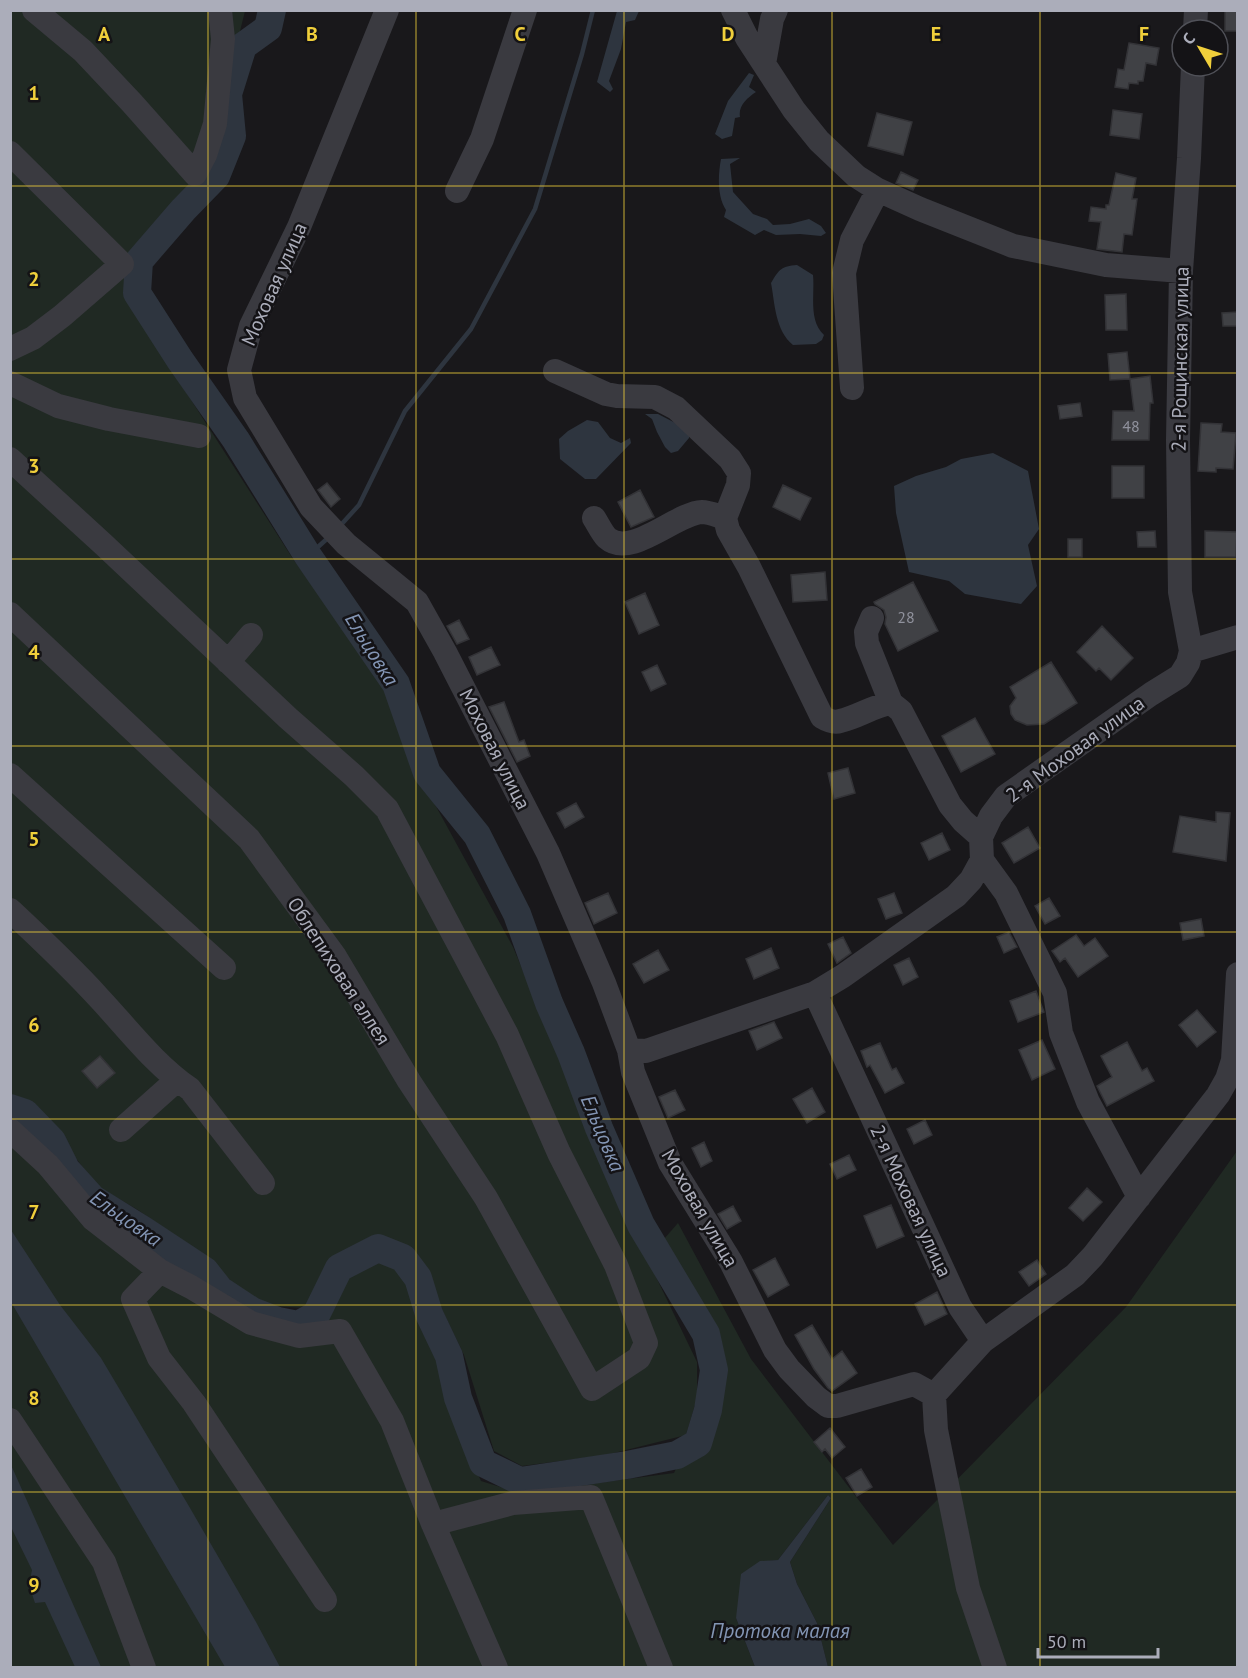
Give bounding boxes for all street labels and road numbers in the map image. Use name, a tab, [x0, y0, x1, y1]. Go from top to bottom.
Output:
street label: Моховая улица	[235, 218, 313, 350]
street label: 2-я Рощинская улица	[1165, 266, 1195, 452]
street label: Моховая улица	[453, 684, 537, 814]
street label: 2-я Моховая улица	[1001, 690, 1149, 808]
street label: Облепиховая аллея	[281, 892, 397, 1050]
street label: 2-я Моховая улица	[864, 1121, 958, 1281]
street label: Моховая улица	[656, 1144, 744, 1272]

